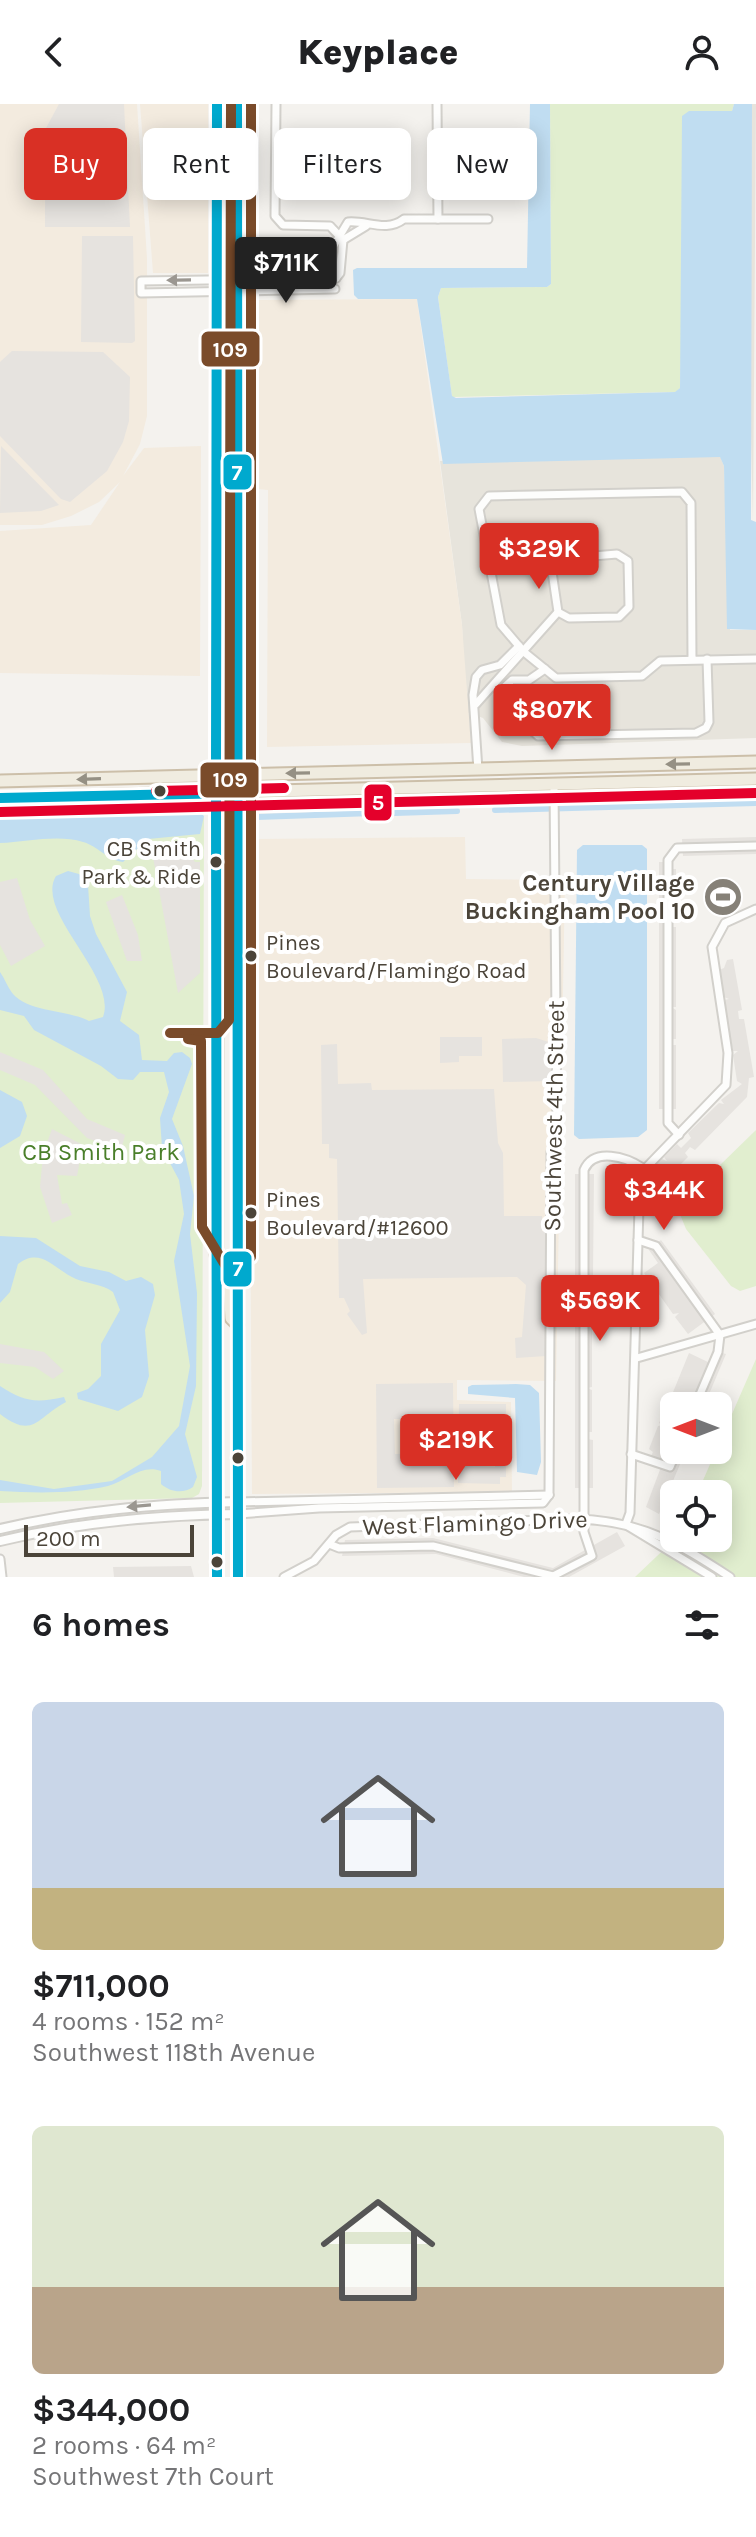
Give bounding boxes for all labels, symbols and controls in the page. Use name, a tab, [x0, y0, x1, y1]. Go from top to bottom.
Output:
icon: back	[32, 30, 76, 74]
icon: person	[680, 30, 724, 74]
text: Keyplace	[297, 31, 459, 73]
chip: Buy	[24, 128, 127, 200]
chip: Rent	[143, 128, 258, 200]
chip: Filters	[274, 128, 411, 200]
chip: New	[427, 128, 537, 200]
pin: $711K	[230, 237, 342, 305]
text: $711K	[253, 247, 319, 278]
one-way arrow	[166, 274, 191, 286]
line badge: 109	[200, 330, 261, 368]
text: 109	[212, 337, 248, 363]
line badge: 7	[222, 453, 253, 491]
text: 7	[232, 460, 243, 486]
pin: $329K	[483, 523, 595, 591]
text: $329K	[498, 533, 580, 564]
pin: $807K	[496, 684, 608, 752]
text: $807K	[511, 694, 593, 725]
one-way arrow	[665, 758, 690, 771]
line badge: 109	[199, 761, 260, 799]
text: 109	[212, 767, 248, 793]
one-way arrow	[285, 767, 310, 780]
one-way arrow	[76, 772, 101, 785]
unlabelled marker	[152, 783, 168, 799]
line badge: 5	[363, 783, 393, 822]
text: 5	[372, 790, 384, 816]
place label: CB Smith Park & Ride	[81, 836, 201, 890]
marker: CB Smith Park & Ride	[208, 854, 224, 870]
place label: Century Village Buckingham Pool 10	[465, 869, 695, 925]
sports icon: Century Village Buckingham Pool 10	[702, 876, 744, 918]
place label: Pines Boulevard/Flamingo Road	[266, 930, 527, 984]
marker: Pines Boulevard/Flamingo Road	[243, 948, 259, 964]
street label: Southwest 4th Street	[538, 1000, 570, 1232]
park label: CB Smith Park	[22, 1138, 180, 1166]
pin: $344K	[608, 1164, 720, 1232]
text: $344K	[623, 1174, 705, 1205]
place label: Pines Boulevard/#12600	[266, 1187, 449, 1241]
marker: Pines Boulevard/#12600	[243, 1205, 259, 1221]
line badge: 7	[222, 1250, 253, 1288]
text: 7	[233, 1256, 244, 1282]
pin: $569K	[544, 1275, 656, 1343]
text: $569K	[559, 1285, 641, 1316]
north arrow	[660, 1392, 732, 1464]
map controls	[660, 1392, 732, 1552]
pin: $219K	[400, 1414, 512, 1482]
text: $219K	[418, 1424, 494, 1455]
unlabelled marker	[230, 1450, 246, 1466]
button: locate	[660, 1480, 732, 1552]
one-way arrow	[126, 1499, 151, 1512]
street label: West Flamingo Drive	[362, 1505, 588, 1541]
scale bar	[24, 1521, 194, 1557]
text: 200 m	[36, 1526, 101, 1552]
unlabelled marker	[209, 1554, 225, 1570]
icon: filters	[680, 1603, 724, 1647]
text: 6 homes	[32, 1605, 170, 1645]
icon: home	[306, 1754, 450, 1898]
text: $711,000	[32, 1966, 170, 2006]
text: 4 rooms · 152 m²	[32, 2006, 225, 2037]
text: Southwest 118th Avenue	[32, 2037, 315, 2068]
icon: home	[306, 2178, 450, 2322]
text: $344,000	[32, 2390, 190, 2430]
text: 2 rooms · 64 m²	[32, 2430, 216, 2461]
text: Southwest 7th Court	[32, 2461, 274, 2492]

